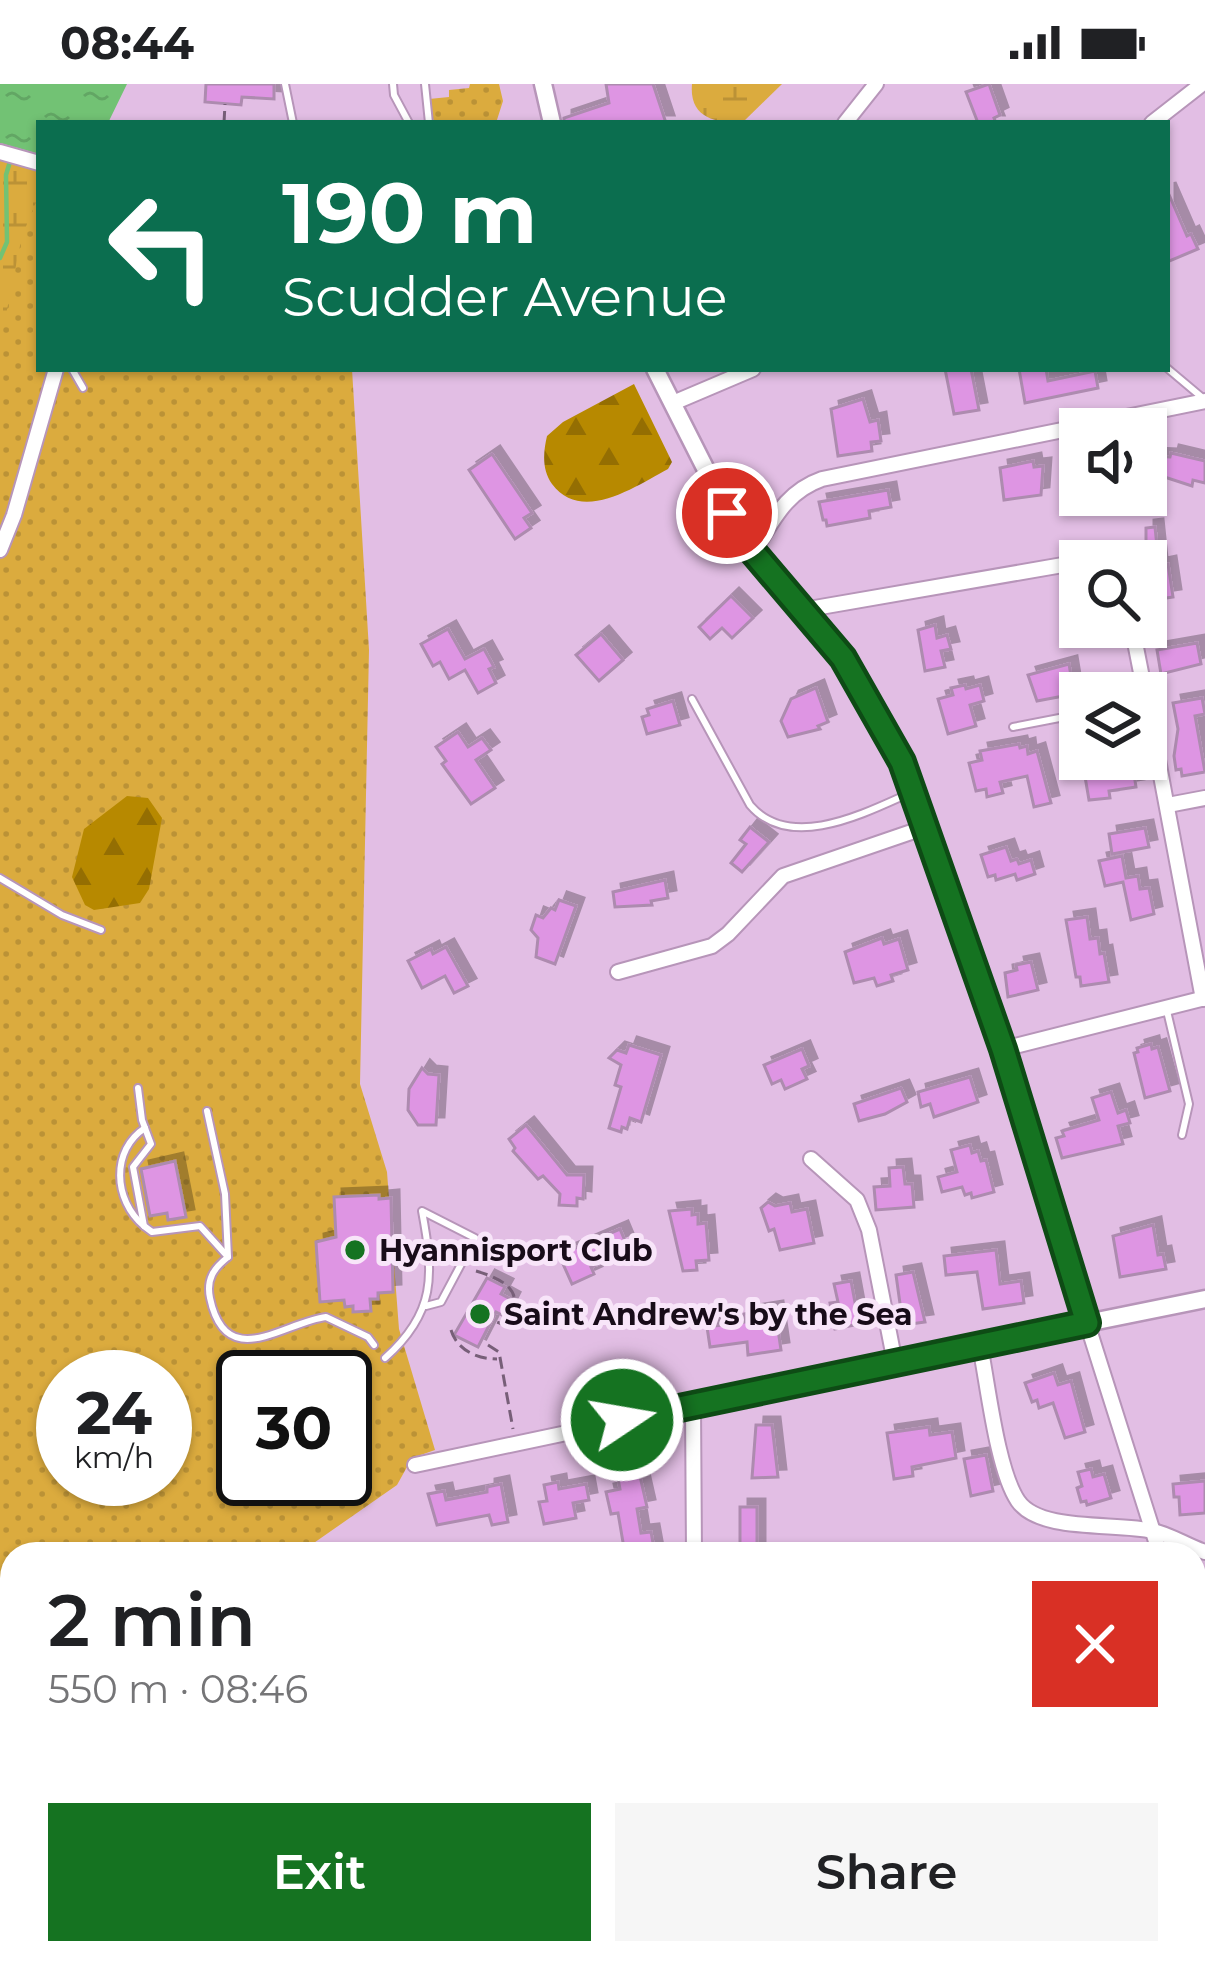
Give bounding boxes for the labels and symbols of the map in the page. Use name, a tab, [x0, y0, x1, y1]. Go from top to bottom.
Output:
pin	[676, 462, 778, 564]
place label: Hyannisport Club	[379, 1232, 653, 1269]
marker: Hyannisport Club	[342, 1237, 368, 1263]
place label: Saint Andrew's by the Sea	[504, 1296, 912, 1333]
marker: Saint Andrew's by the Sea	[467, 1301, 493, 1327]
speed limit sign: 30	[216, 1350, 372, 1506]
position arrow	[559, 1357, 685, 1483]

